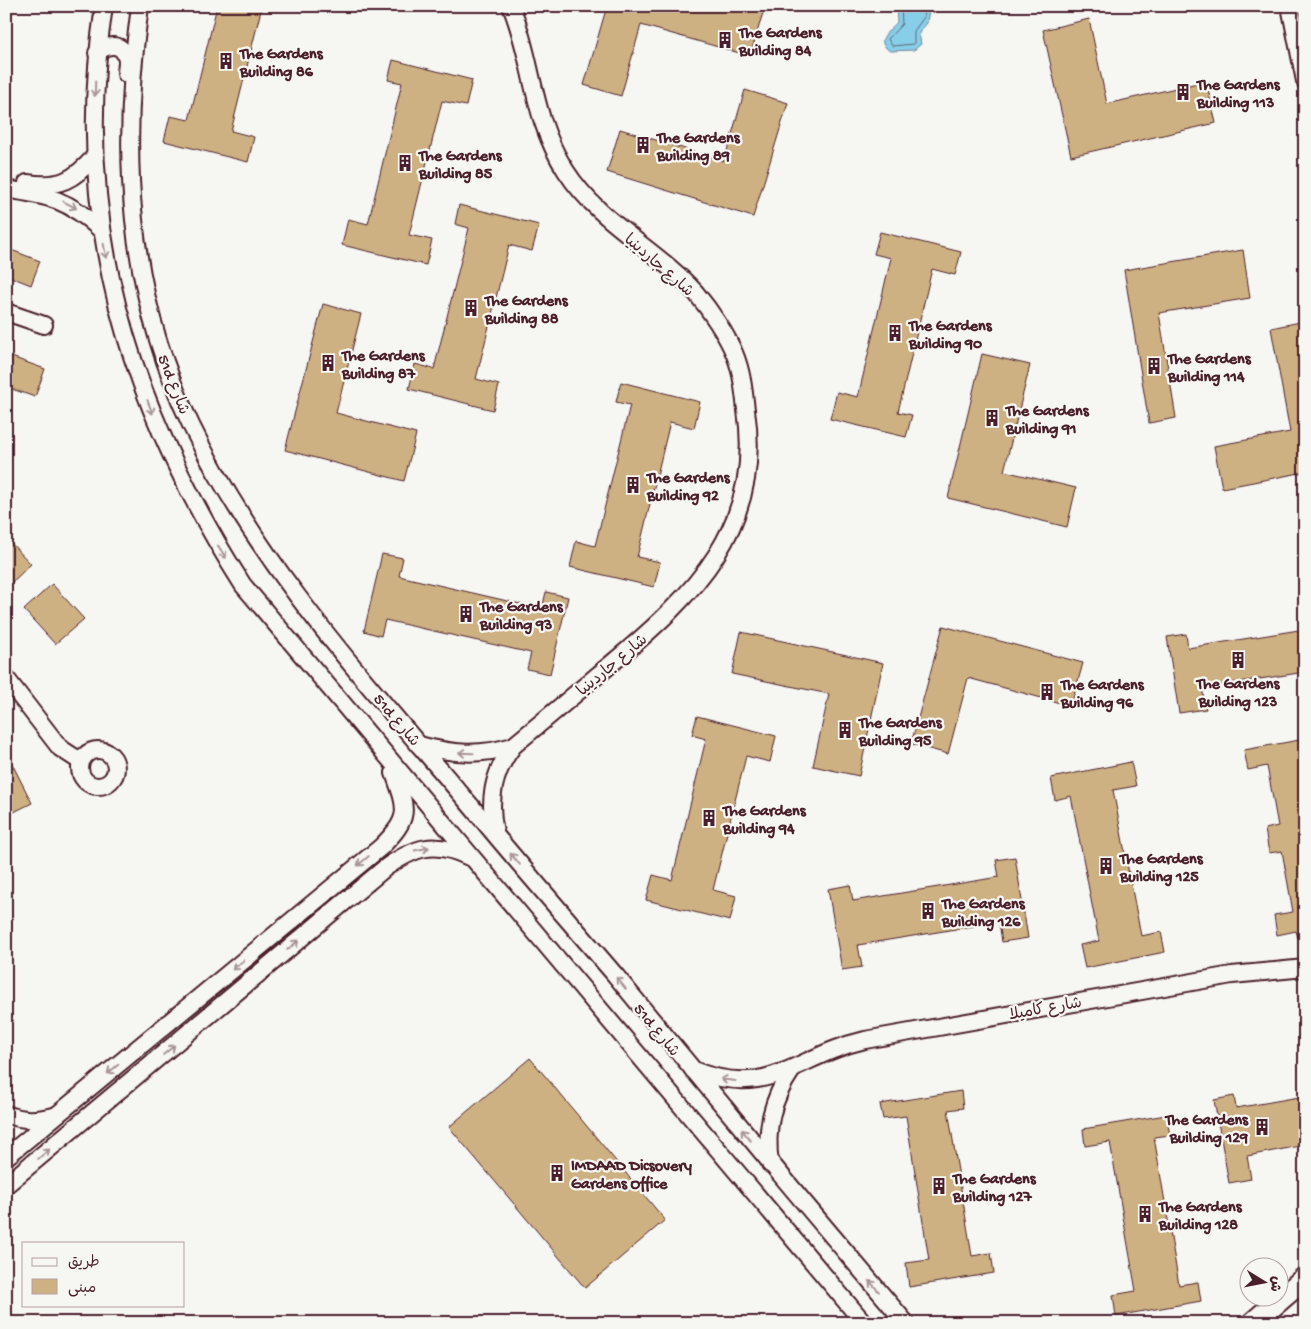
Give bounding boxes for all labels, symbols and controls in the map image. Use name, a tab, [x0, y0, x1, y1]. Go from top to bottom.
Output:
place label: The Gardens Building 84	[737, 25, 823, 62]
building icon: The Gardens Building 84	[715, 30, 735, 50]
place label: The Gardens Building 86	[238, 46, 324, 83]
building icon: The Gardens Building 86	[216, 51, 236, 71]
place label: The Gardens Building 113	[1195, 77, 1281, 114]
one-way arrow	[90, 81, 100, 97]
building icon: The Gardens Building 113	[1173, 82, 1193, 102]
place label: The Gardens Building 89	[655, 130, 741, 167]
building icon: The Gardens Building 89	[633, 135, 653, 155]
place label: The Gardens Building 85	[417, 148, 503, 185]
building icon: The Gardens Building 85	[395, 153, 415, 173]
one-way arrow	[62, 201, 77, 210]
street label: شارع جاردينيا	[619, 231, 697, 302]
one-way arrow	[101, 243, 111, 259]
place label: The Gardens Building 88	[483, 293, 569, 330]
building icon: The Gardens Building 88	[461, 298, 481, 318]
place label: The Gardens Building 90	[907, 318, 993, 355]
building icon: The Gardens Building 90	[885, 323, 905, 343]
place label: The Gardens Building 87	[340, 348, 426, 385]
place label: The Gardens Building 114	[1166, 351, 1252, 388]
street label: 51d شارع	[152, 353, 192, 418]
building icon: The Gardens Building 87	[318, 353, 338, 373]
building icon: The Gardens Building 114	[1144, 356, 1164, 376]
one-way arrow	[145, 399, 155, 414]
place label: The Gardens Building 91	[1004, 403, 1090, 440]
building icon: The Gardens Building 91	[982, 408, 1002, 428]
place label: The Gardens Building 92	[645, 470, 731, 507]
building icon: The Gardens Building 92	[623, 475, 643, 495]
one-way arrow	[217, 545, 227, 559]
place label: The Gardens Building 93	[478, 599, 564, 636]
building icon: The Gardens Building 93	[456, 604, 476, 624]
street label: شارع جاردينيا	[574, 632, 652, 702]
building icon: The Gardens Building 123	[1228, 650, 1248, 670]
place label: The Gardens Building 123	[1195, 676, 1280, 713]
place label: The Gardens Building 96	[1059, 677, 1145, 714]
building icon: The Gardens Building 96	[1037, 682, 1057, 702]
street label: 51d شارع	[368, 691, 423, 751]
place label: The Gardens Building 95	[857, 715, 943, 752]
building icon: The Gardens Building 95	[835, 720, 855, 740]
one-way arrow	[458, 749, 474, 758]
place label: The Gardens Building 94	[721, 803, 807, 840]
building icon: The Gardens Building 94	[699, 808, 719, 828]
one-way arrow	[414, 844, 430, 853]
place label: The Gardens Building 125	[1118, 851, 1204, 888]
one-way arrow	[509, 853, 521, 866]
one-way arrow	[357, 855, 370, 866]
building icon: The Gardens Building 125	[1096, 856, 1116, 876]
place label: The Gardens Building 126	[940, 896, 1026, 933]
building icon: The Gardens Building 126	[918, 901, 938, 921]
one-way arrow	[286, 940, 299, 951]
one-way arrow	[232, 959, 245, 970]
one-way arrow	[615, 977, 626, 990]
street label: شارع كاميلا	[1008, 995, 1084, 1026]
street label: 51d شارع	[628, 1001, 682, 1062]
one-way arrow	[162, 1044, 175, 1055]
one-way arrow	[107, 1063, 120, 1074]
one-way arrow	[720, 1075, 736, 1085]
place label: The Gardens Building 129	[1163, 1112, 1249, 1149]
building icon: The Gardens Building 129	[1252, 1117, 1272, 1137]
one-way arrow	[741, 1129, 752, 1142]
one-way arrow	[37, 1149, 50, 1160]
place label: IMDAAD Dicsovery Gardens Office	[571, 1158, 692, 1195]
building icon: IMDAAD Dicsovery Gardens Office	[547, 1163, 567, 1183]
place label: The Gardens Building 127	[951, 1171, 1037, 1208]
building icon: The Gardens Building 127	[929, 1176, 949, 1196]
place label: The Gardens Building 128	[1157, 1199, 1243, 1236]
building icon: The Gardens Building 128	[1135, 1204, 1155, 1224]
legend	[22, 1242, 185, 1306]
text: طريق	[68, 1254, 100, 1272]
north arrow	[1238, 1256, 1288, 1306]
text: ش	[1265, 1275, 1284, 1293]
one-way arrow	[869, 1279, 880, 1292]
text: مبنى	[68, 1280, 96, 1298]

